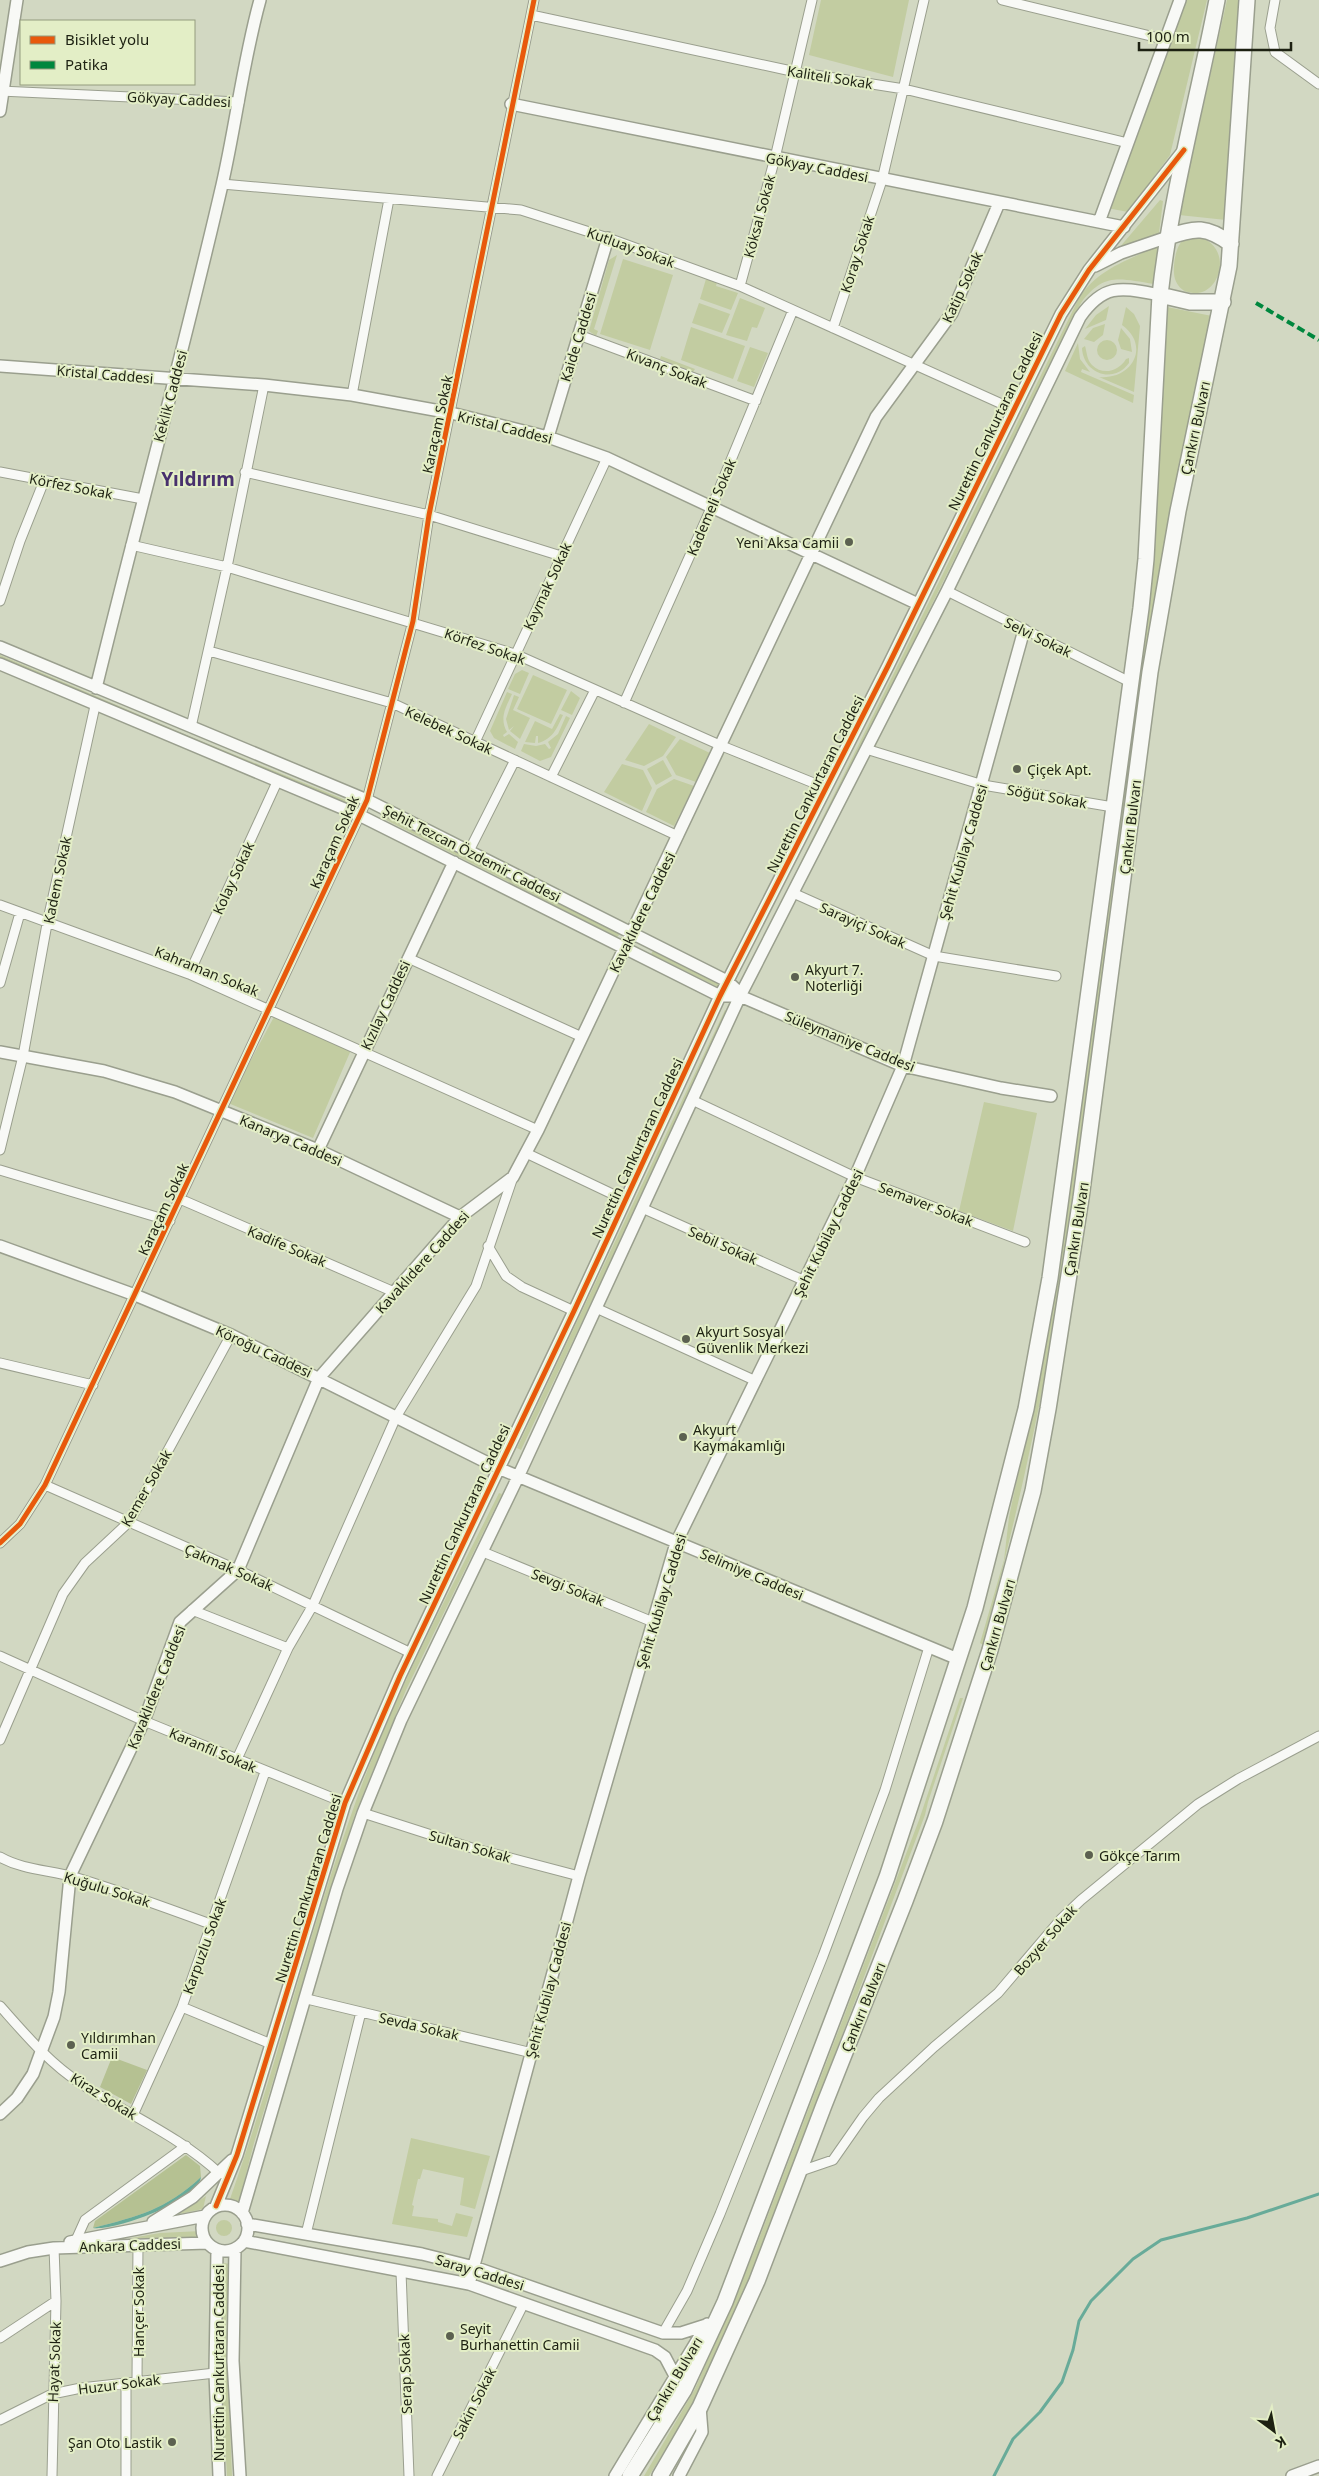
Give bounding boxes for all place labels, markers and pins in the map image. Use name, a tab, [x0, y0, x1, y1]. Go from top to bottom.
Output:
place label: Yeni Aksa Camii	[736, 533, 839, 552]
marker: Yeni Aksa Camii	[843, 536, 855, 548]
place label: Çiçek Apt.	[1027, 760, 1092, 779]
marker: Çiçek Apt.	[1011, 763, 1023, 775]
place label: Akyurt 7. Noterliği	[805, 960, 863, 995]
marker: Akyurt 7. Noterliği	[789, 971, 801, 983]
place label: Akyurt Sosyal Güvenlik Merkezi	[696, 1322, 809, 1357]
marker: Akyurt Sosyal Güvenlik Merkezi	[680, 1333, 692, 1345]
place label: Akyurt Kaymakamlığı	[693, 1420, 785, 1455]
marker: Akyurt Kaymakamlığı	[677, 1431, 689, 1443]
place label: Gökçe Tarım	[1099, 1846, 1180, 1865]
marker: Gökçe Tarım	[1083, 1849, 1095, 1861]
place label: Yıldırımhan Camii	[81, 2028, 156, 2063]
marker: Yıldırımhan Camii	[65, 2039, 77, 2051]
place label: Seyit Burhanettin Camii	[460, 2319, 580, 2354]
marker: Seyit Burhanettin Camii	[444, 2330, 456, 2342]
place label: Şan Oto Lastik	[68, 2433, 163, 2452]
marker: Şan Oto Lastik	[166, 2436, 178, 2448]

